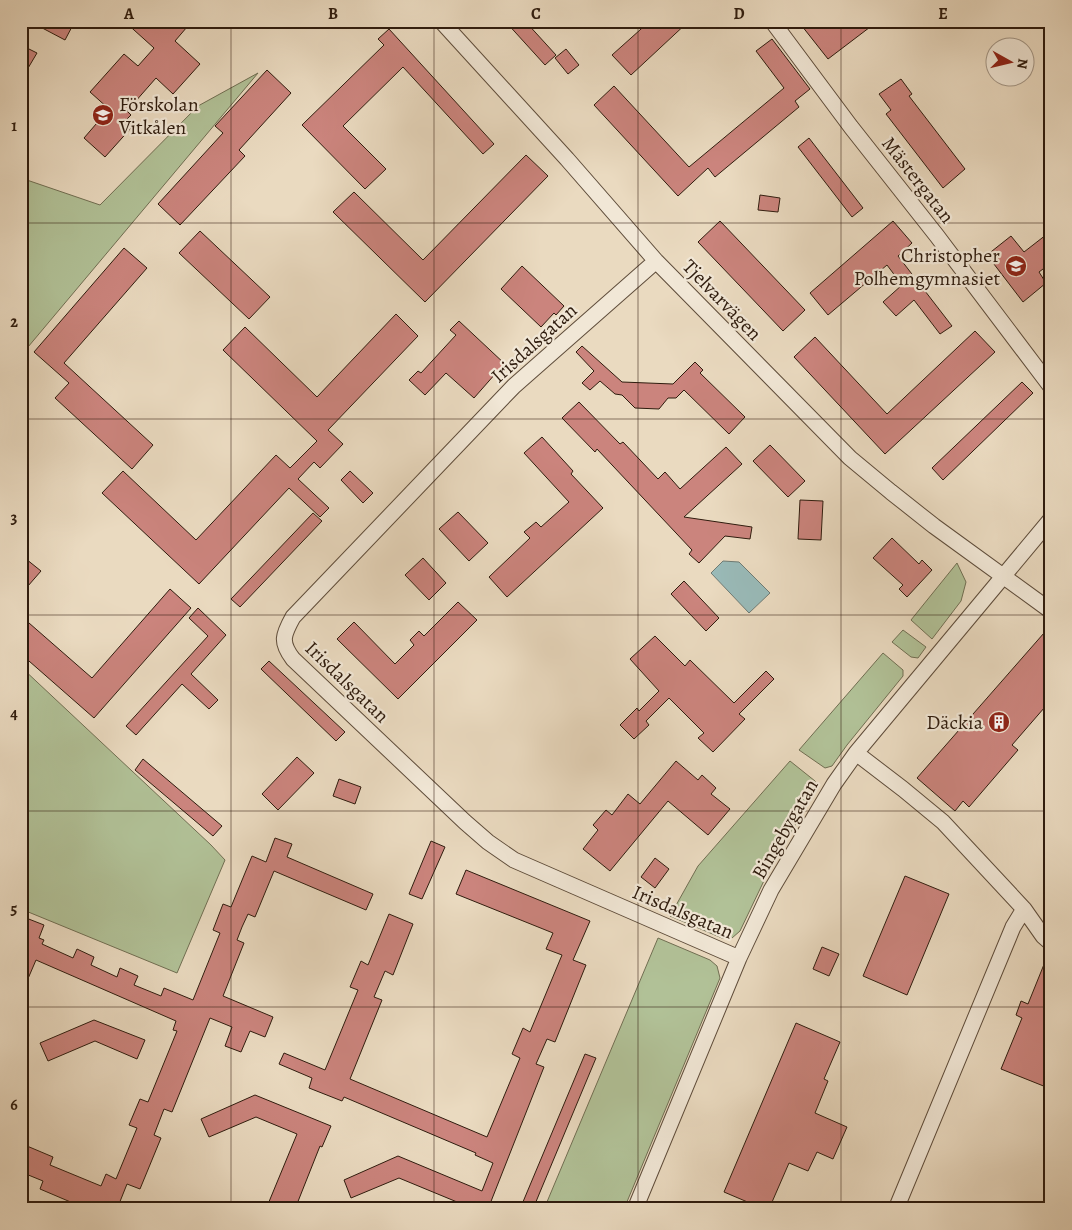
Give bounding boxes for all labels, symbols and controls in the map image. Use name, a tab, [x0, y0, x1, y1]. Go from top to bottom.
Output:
text: A	[123, 3, 135, 25]
text: B	[328, 3, 338, 25]
text: C	[531, 3, 541, 25]
text: D	[733, 3, 745, 25]
text: E	[938, 3, 948, 25]
north arrow	[984, 38, 1034, 88]
text: N	[1012, 57, 1032, 70]
place label: Förskolan Vitkålen	[118, 91, 199, 141]
school or university icon: Förskolan Vitkålen	[91, 103, 115, 127]
text: 1	[11, 115, 17, 137]
street label: Mästergatan	[876, 131, 960, 229]
place label: Christopher Polhemgymnasiet	[854, 242, 1000, 292]
street label: Tjelvarvägen	[676, 253, 768, 347]
school or university icon: Christopher Polhemgymnasiet	[1004, 254, 1028, 278]
street label: Irisdalsgatan	[485, 297, 583, 389]
text: 2	[10, 311, 18, 333]
text: 3	[11, 507, 18, 529]
street label: Irisdalsgatan	[299, 635, 395, 729]
text: 4	[10, 703, 18, 725]
place label: Däckia	[926, 709, 984, 736]
building icon: Däckia	[987, 710, 1011, 734]
street label: Bingebygatan	[745, 774, 825, 884]
street label: Irisdalsgatan	[628, 879, 738, 945]
text: 5	[11, 898, 18, 920]
text: 6	[10, 1094, 18, 1116]

